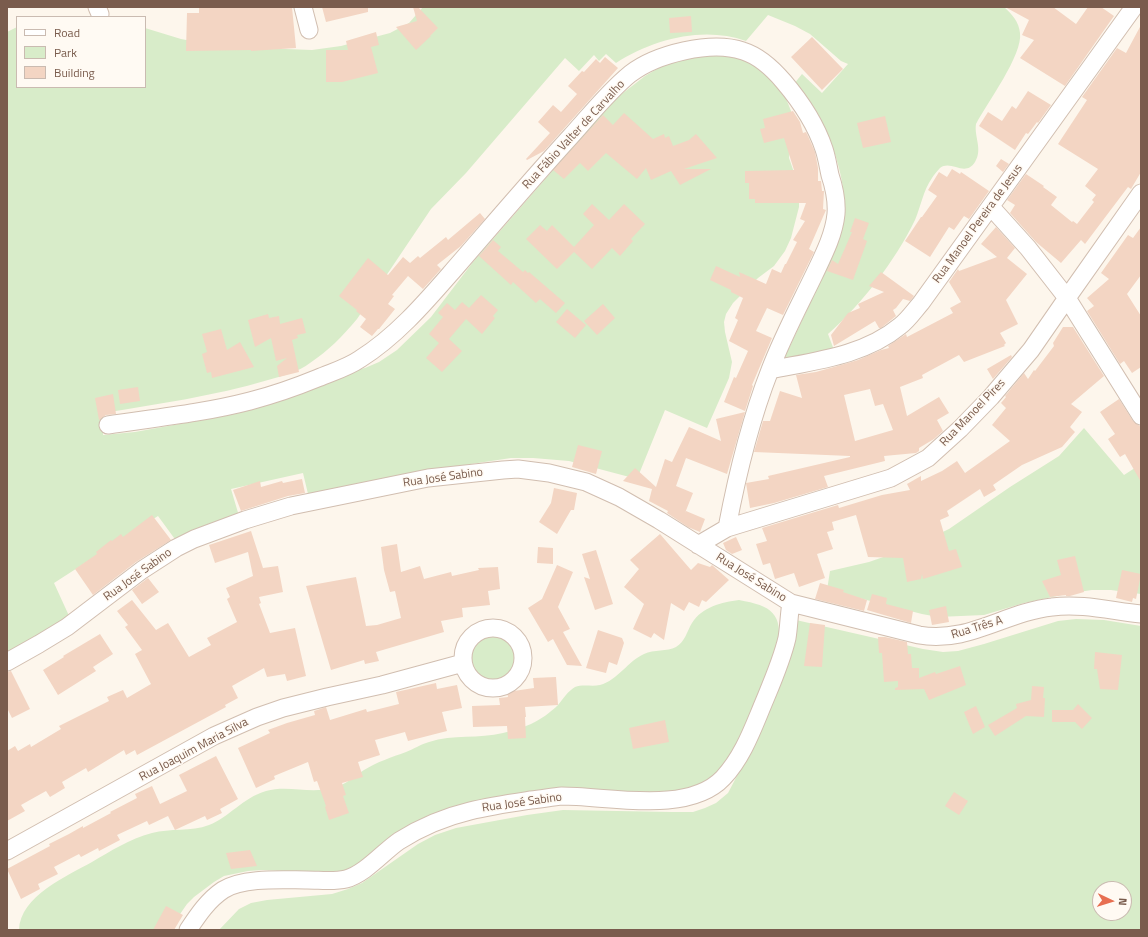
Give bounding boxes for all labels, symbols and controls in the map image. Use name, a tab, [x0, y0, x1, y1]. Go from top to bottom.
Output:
legend	[16, 16, 146, 88]
text: Road	[54, 23, 80, 42]
text: Park	[54, 43, 77, 62]
text: Building	[54, 63, 95, 82]
street label: Rua Fábio Valter de Carvalho	[520, 78, 628, 192]
street label: Rua Manoel Pereira de Jesus	[930, 162, 1026, 286]
street label: Rua Manoel Pires	[937, 376, 1009, 450]
street label: Rua José Sabino	[402, 465, 484, 491]
street label: Rua José Sabino	[101, 545, 175, 605]
street label: Rua José Sabino	[713, 551, 789, 605]
street label: Rua Três A	[949, 613, 1005, 643]
street label: Rua Joaquim Maria Silva	[137, 715, 251, 785]
street label: Rua José Sabino	[481, 790, 563, 816]
north arrow	[1092, 881, 1132, 921]
text: N	[1115, 897, 1131, 906]

